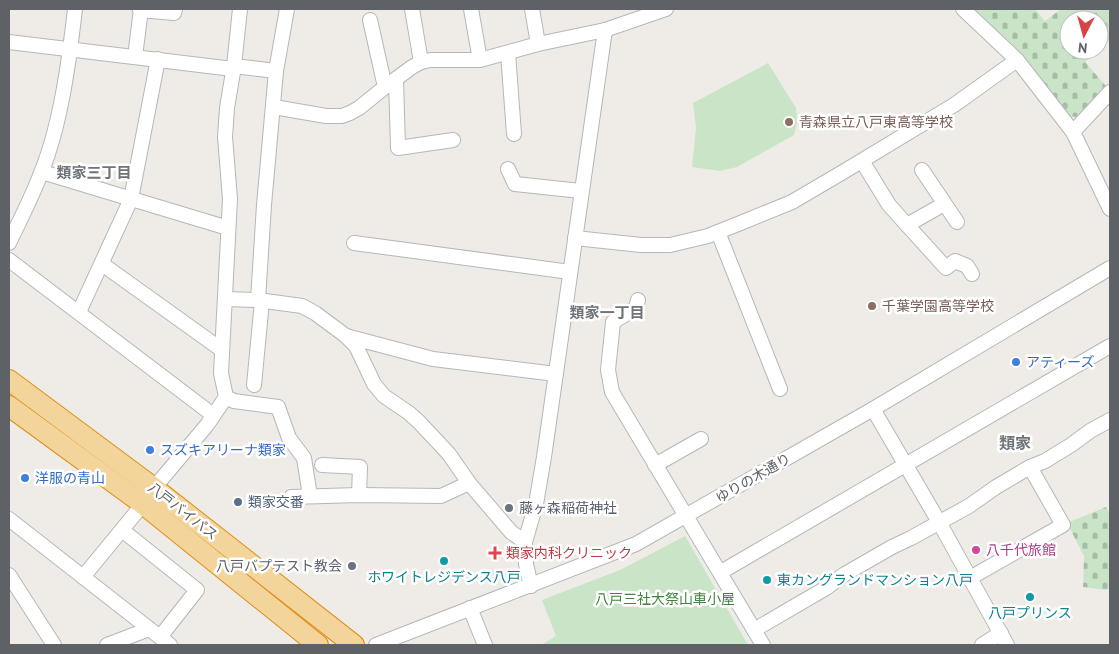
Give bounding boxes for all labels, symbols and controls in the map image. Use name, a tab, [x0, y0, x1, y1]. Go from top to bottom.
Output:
north arrow	[1059, 10, 1109, 60]
text: N	[1077, 38, 1088, 57]
place label: 青森県立八戸東高等学校	[799, 113, 953, 131]
marker: 青森県立八戸東高等学校	[783, 116, 795, 128]
district label: 類家三丁目	[56, 163, 132, 182]
place label: 千葉学園高等学校	[882, 297, 994, 315]
marker: 千葉学園高等学校	[866, 300, 878, 312]
district label: 類家一丁目	[569, 303, 645, 322]
place label: アティーズ	[1026, 353, 1094, 371]
marker: アティーズ	[1010, 356, 1022, 368]
district label: 類家	[999, 433, 1031, 453]
place label: スズキアリーナ類家	[160, 441, 286, 459]
marker: スズキアリーナ類家	[144, 444, 156, 456]
street label: ゆりの木通り	[712, 449, 794, 507]
place label: 洋服の青山	[35, 469, 105, 487]
marker: 洋服の青山	[19, 472, 31, 484]
street label: 八戸バイパス	[144, 478, 222, 544]
place label: 類家交番	[248, 493, 304, 511]
marker: 類家交番	[232, 496, 244, 508]
place label: 藤ヶ森稲荷神社	[519, 499, 617, 517]
marker: 藤ヶ森稲荷神社	[503, 502, 515, 514]
place label: 八千代旅館	[986, 541, 1056, 559]
place label: 類家内科クリニック	[506, 544, 632, 562]
marker: 八千代旅館	[970, 544, 982, 556]
marker: 類家内科クリニック	[488, 546, 502, 560]
marker: ホワイトレジデンス八戸	[438, 555, 450, 567]
place label: 八戸バプテスト教会	[216, 557, 342, 575]
marker: 八戸バプテスト教会	[346, 560, 358, 572]
place label: ホワイトレジデンス八戸	[367, 568, 521, 586]
place label: 東カングランドマンション八戸	[777, 571, 973, 589]
marker: 東カングランドマンション八戸	[761, 574, 773, 586]
park label: 八戸三社大祭山車小屋	[595, 590, 735, 608]
marker: 八戸プリンス	[1024, 591, 1036, 603]
place label: 八戸プリンス	[988, 604, 1072, 622]

